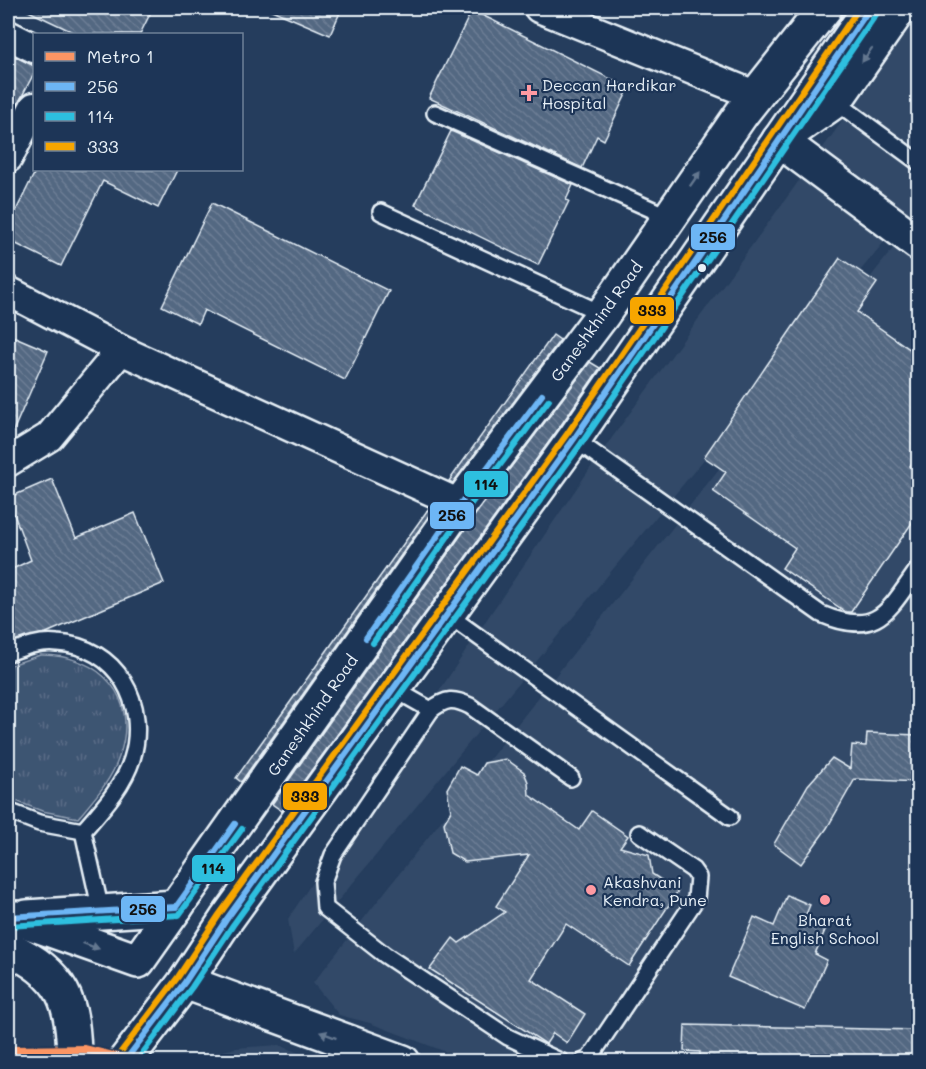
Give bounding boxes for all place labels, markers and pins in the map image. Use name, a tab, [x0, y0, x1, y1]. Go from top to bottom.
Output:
place label: Deccan Hardikar Hospital	[542, 74, 677, 113]
marker: Deccan Hardikar Hospital	[520, 84, 538, 102]
unlabelled marker	[696, 262, 708, 274]
place label: Akashvani Kendra, Pune	[603, 871, 707, 910]
marker: Akashvani Kendra, Pune	[584, 883, 598, 897]
marker: Bharat English School	[818, 893, 832, 907]
place label: Bharat English School	[771, 909, 879, 948]

